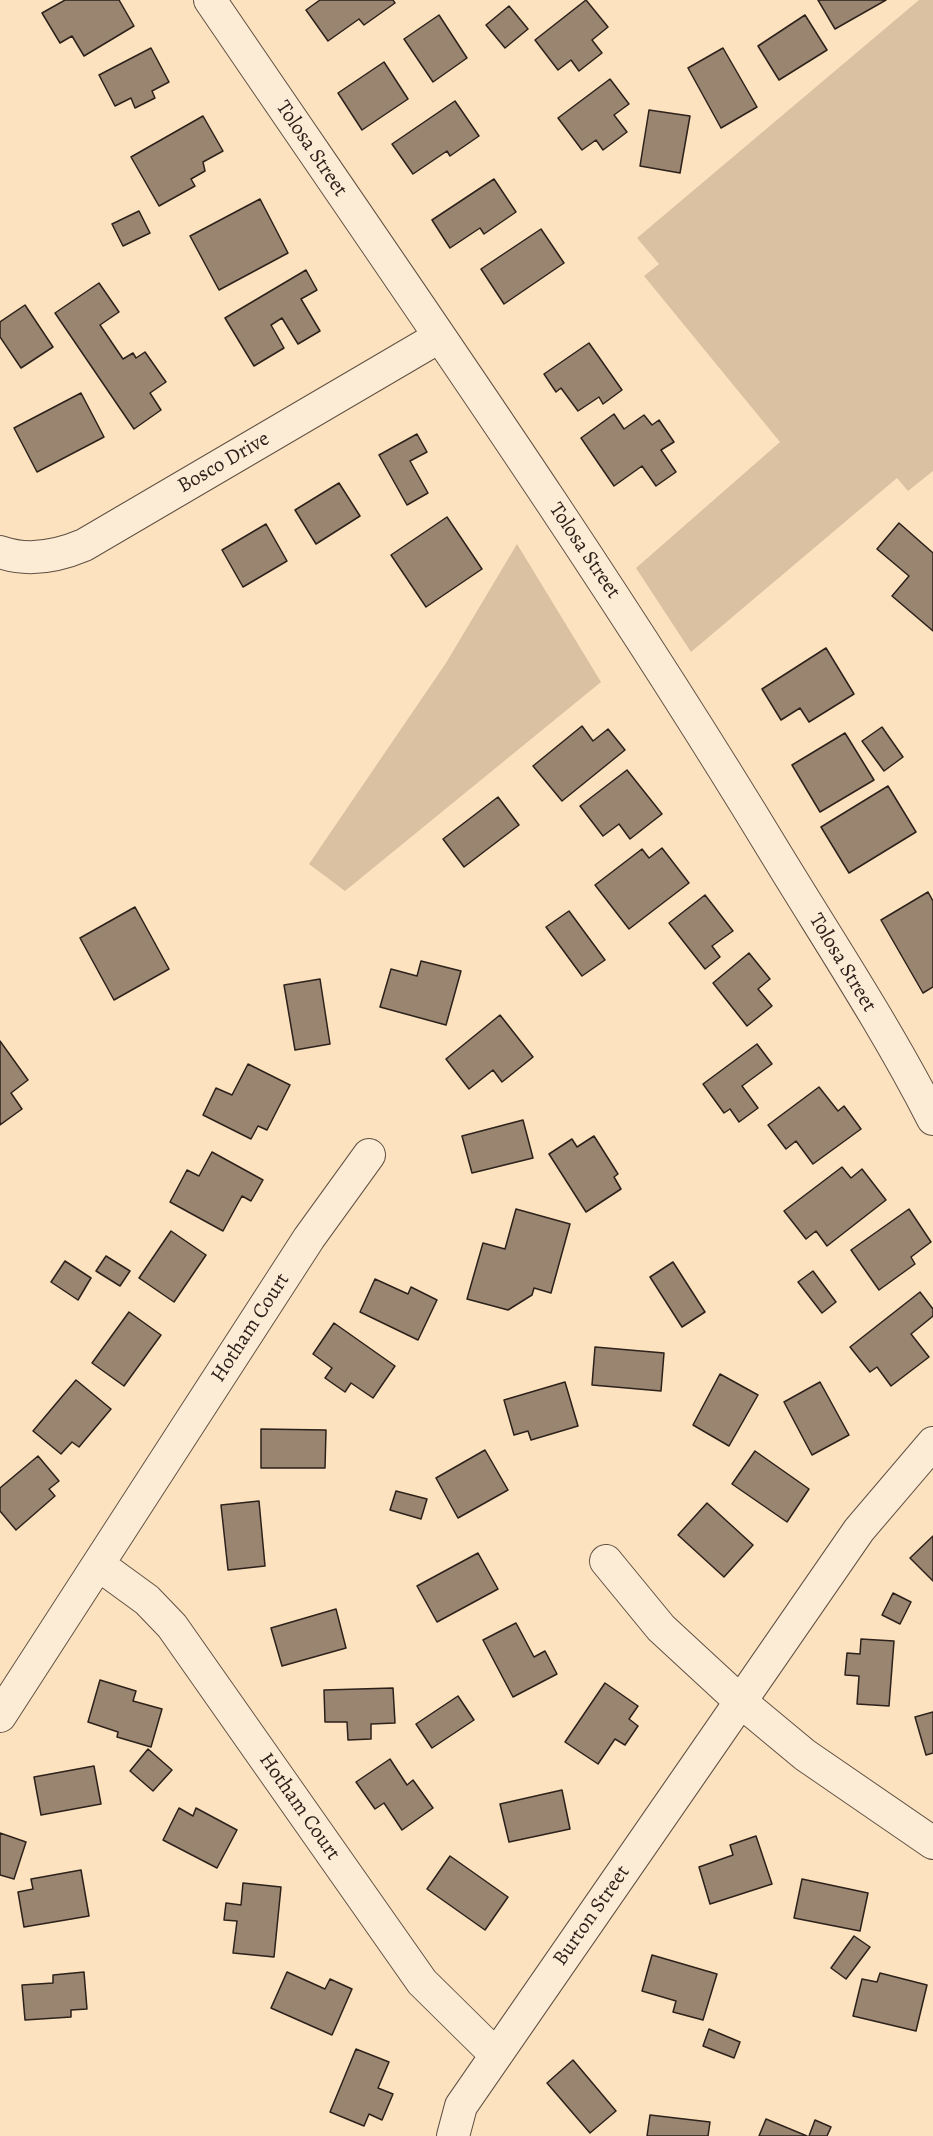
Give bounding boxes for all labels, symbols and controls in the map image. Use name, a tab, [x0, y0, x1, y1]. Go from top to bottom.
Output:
street label: Tolosa Street	[270, 96, 352, 202]
street label: Bosco Drive	[174, 427, 274, 499]
street label: Tolosa Street	[543, 498, 625, 604]
street label: Tolosa Street	[803, 909, 881, 1017]
street label: Hotham Court	[206, 1269, 296, 1387]
street label: Hotham Court	[253, 1749, 345, 1865]
street label: Burton Street	[548, 1861, 636, 1971]

